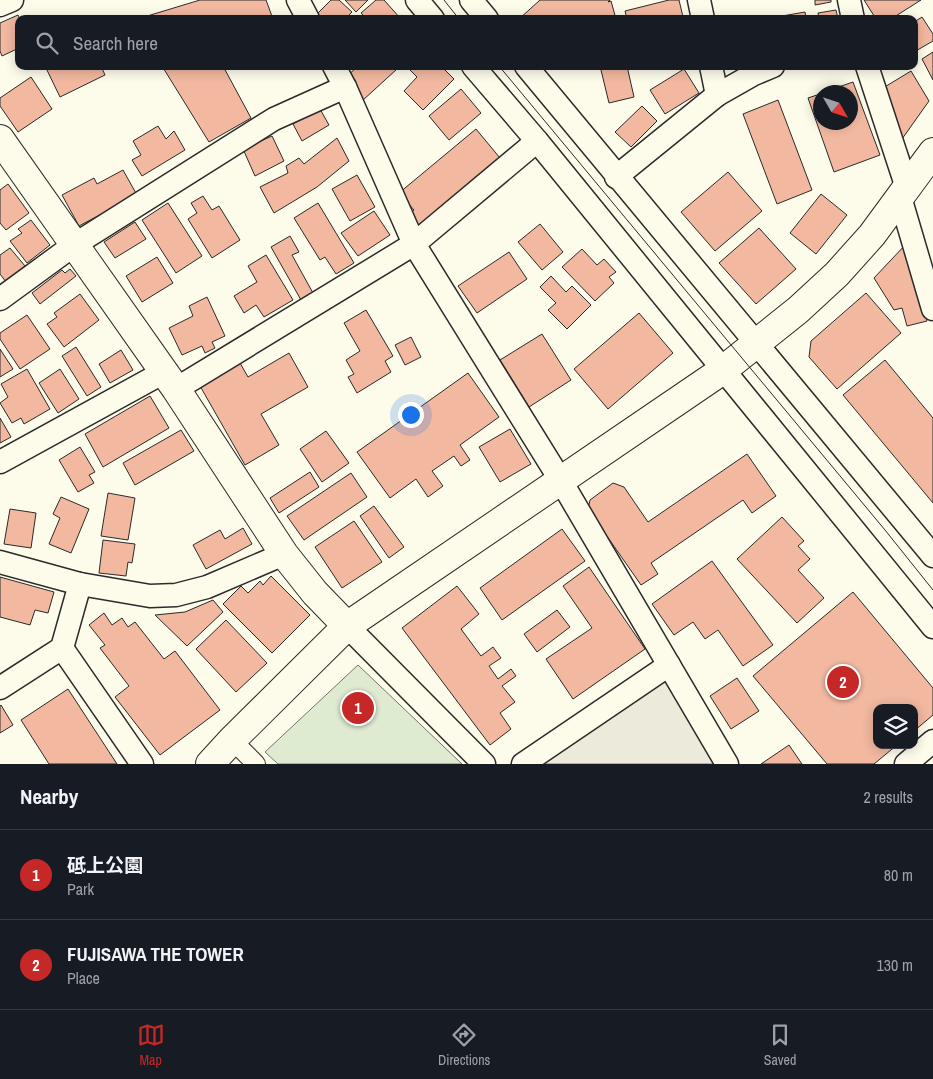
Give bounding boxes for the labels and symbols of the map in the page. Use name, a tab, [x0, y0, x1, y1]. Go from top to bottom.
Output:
north arrow	[813, 85, 858, 130]
your location	[398, 402, 424, 428]
pin: 2	[827, 663, 859, 701]
pin: 1	[342, 689, 374, 727]

